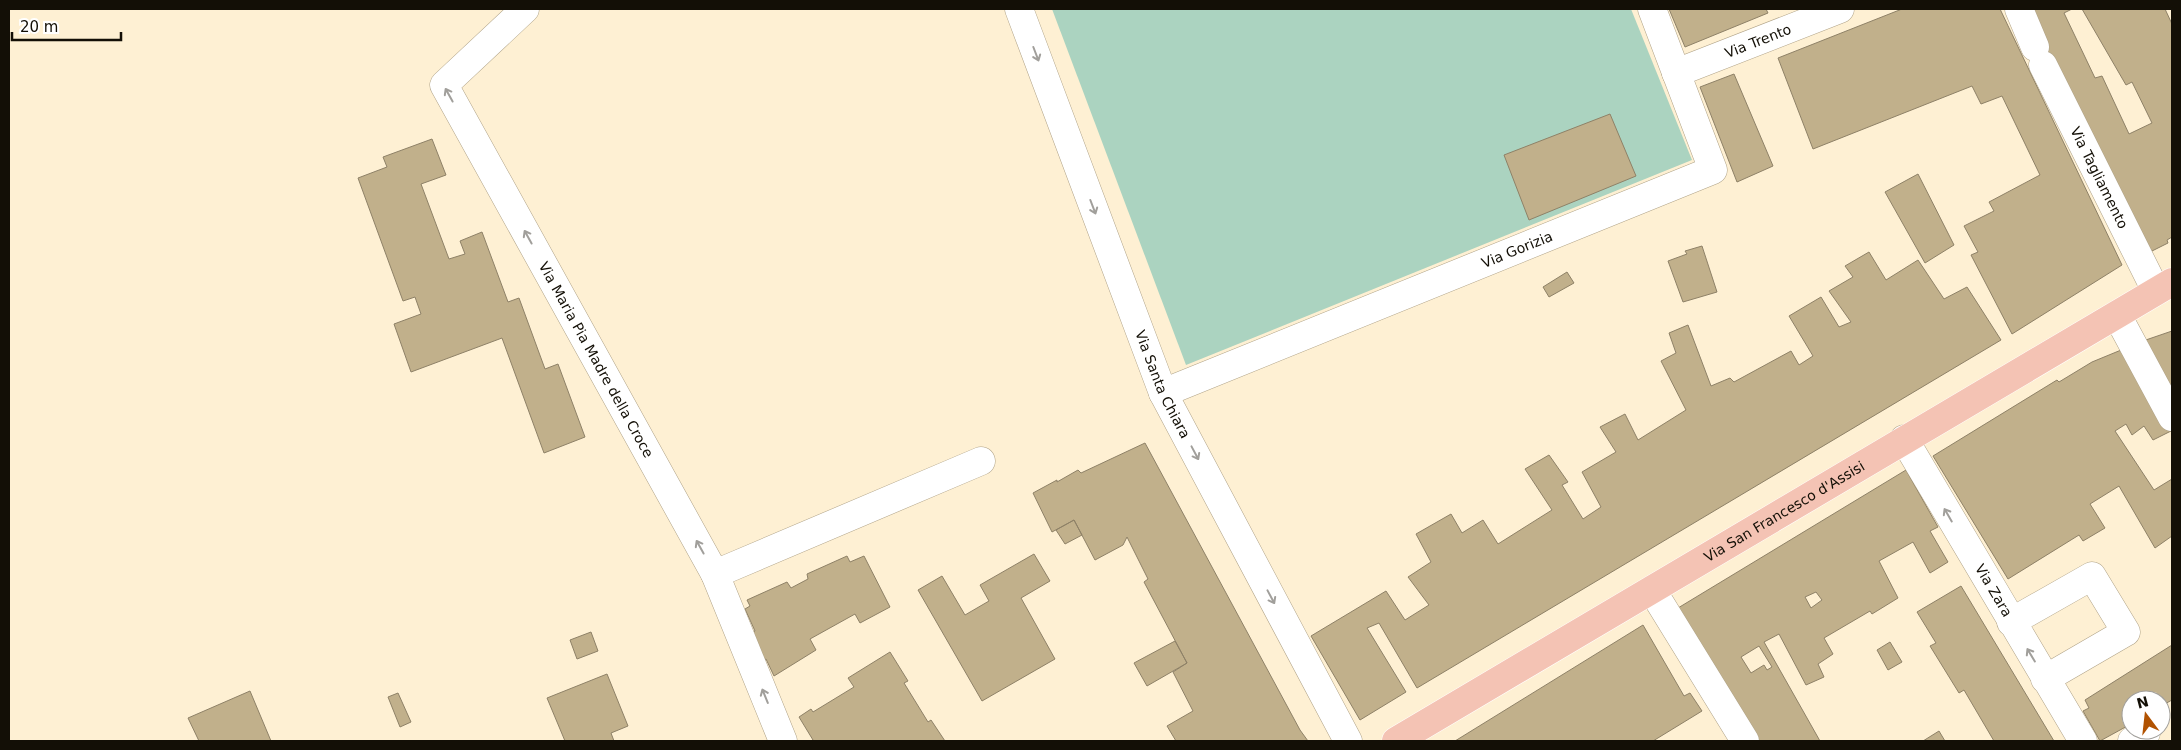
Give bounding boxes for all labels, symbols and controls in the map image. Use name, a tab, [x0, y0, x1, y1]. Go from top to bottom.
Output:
scale bar	[12, 10, 121, 42]
text: 20 m	[20, 18, 58, 36]
street label: Via Trento	[1723, 21, 1793, 61]
one-way arrow	[1032, 46, 1041, 62]
one-way arrow	[444, 88, 454, 102]
street label: Via Tagliamento	[2067, 124, 2131, 231]
one-way arrow	[1089, 198, 1098, 214]
street label: Via Gorizia	[1479, 228, 1555, 271]
one-way arrow	[523, 229, 533, 244]
street label: Via Maria Pia Madre della Croce	[536, 259, 657, 460]
street label: Via Santa Chiara	[1132, 328, 1194, 441]
one-way arrow	[1190, 446, 1200, 461]
street label: Via San Francesco d'Assisi	[1701, 458, 1867, 565]
one-way arrow	[1943, 508, 1953, 522]
one-way arrow	[695, 541, 705, 555]
street label: Via Zara	[1972, 561, 2016, 620]
one-way arrow	[1266, 589, 1276, 604]
one-way arrow	[2025, 648, 2035, 662]
one-way arrow	[760, 689, 769, 704]
north arrow	[2121, 690, 2171, 740]
text: N	[2135, 693, 2150, 712]

